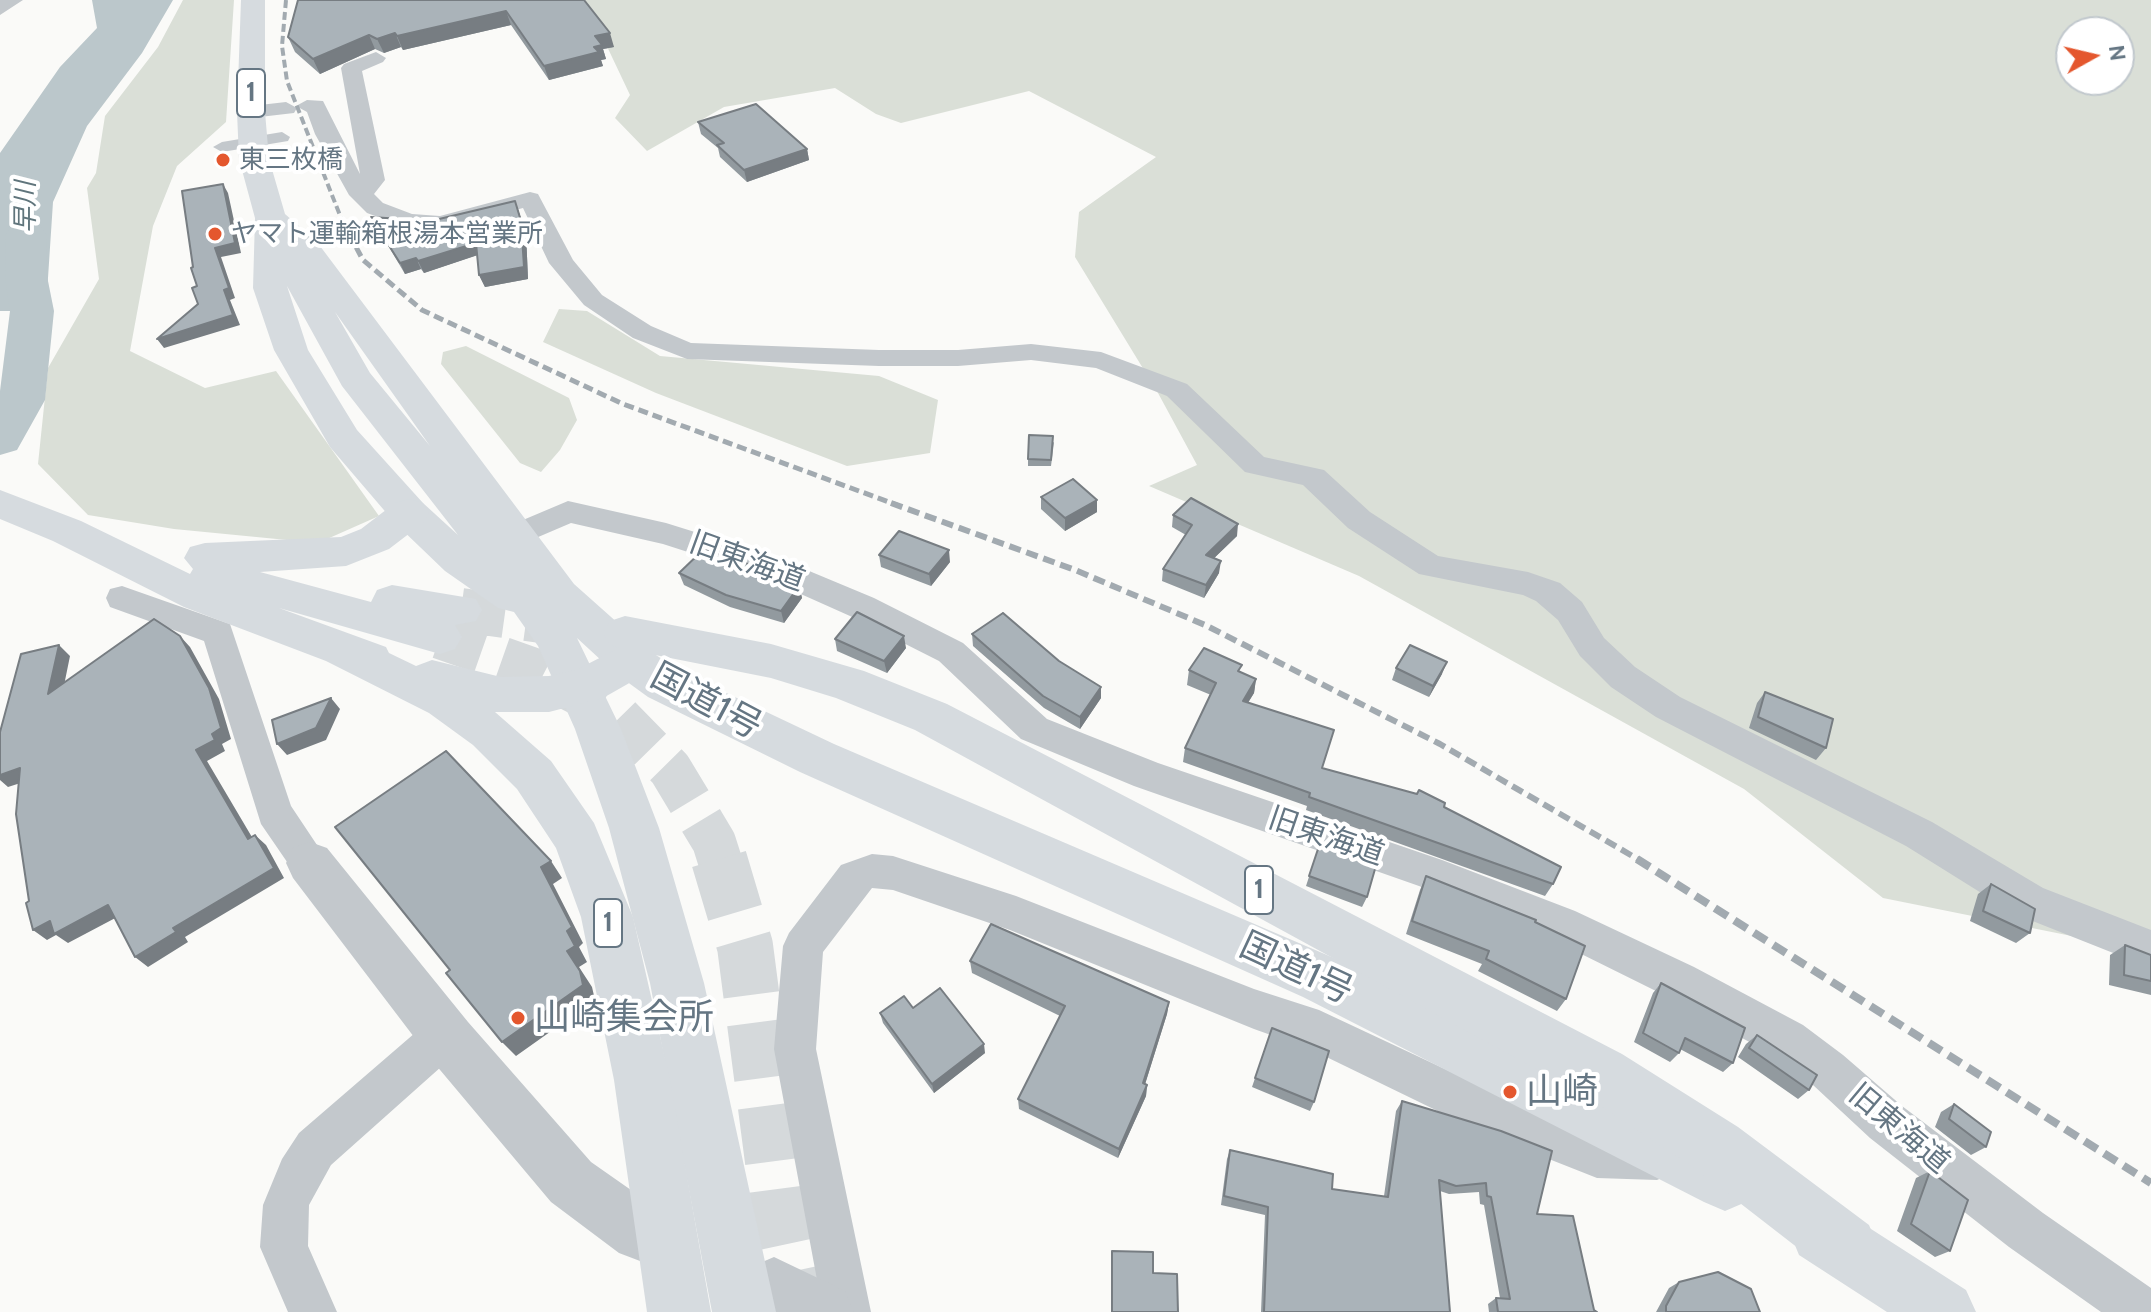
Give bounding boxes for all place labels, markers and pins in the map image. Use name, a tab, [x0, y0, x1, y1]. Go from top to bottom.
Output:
place label: 東三枚橋	[239, 144, 343, 176]
marker: 東三枚橋	[214, 151, 232, 169]
place label: ヤマト運輸箱根湯本営業所	[231, 218, 543, 250]
marker: ヤマト運輸箱根湯本営業所	[206, 225, 224, 243]
place label: 山崎集会所	[534, 996, 714, 1040]
marker: 山崎集会所	[509, 1009, 527, 1027]
place label: 山崎	[1526, 1070, 1598, 1114]
marker: 山崎	[1501, 1083, 1519, 1101]

